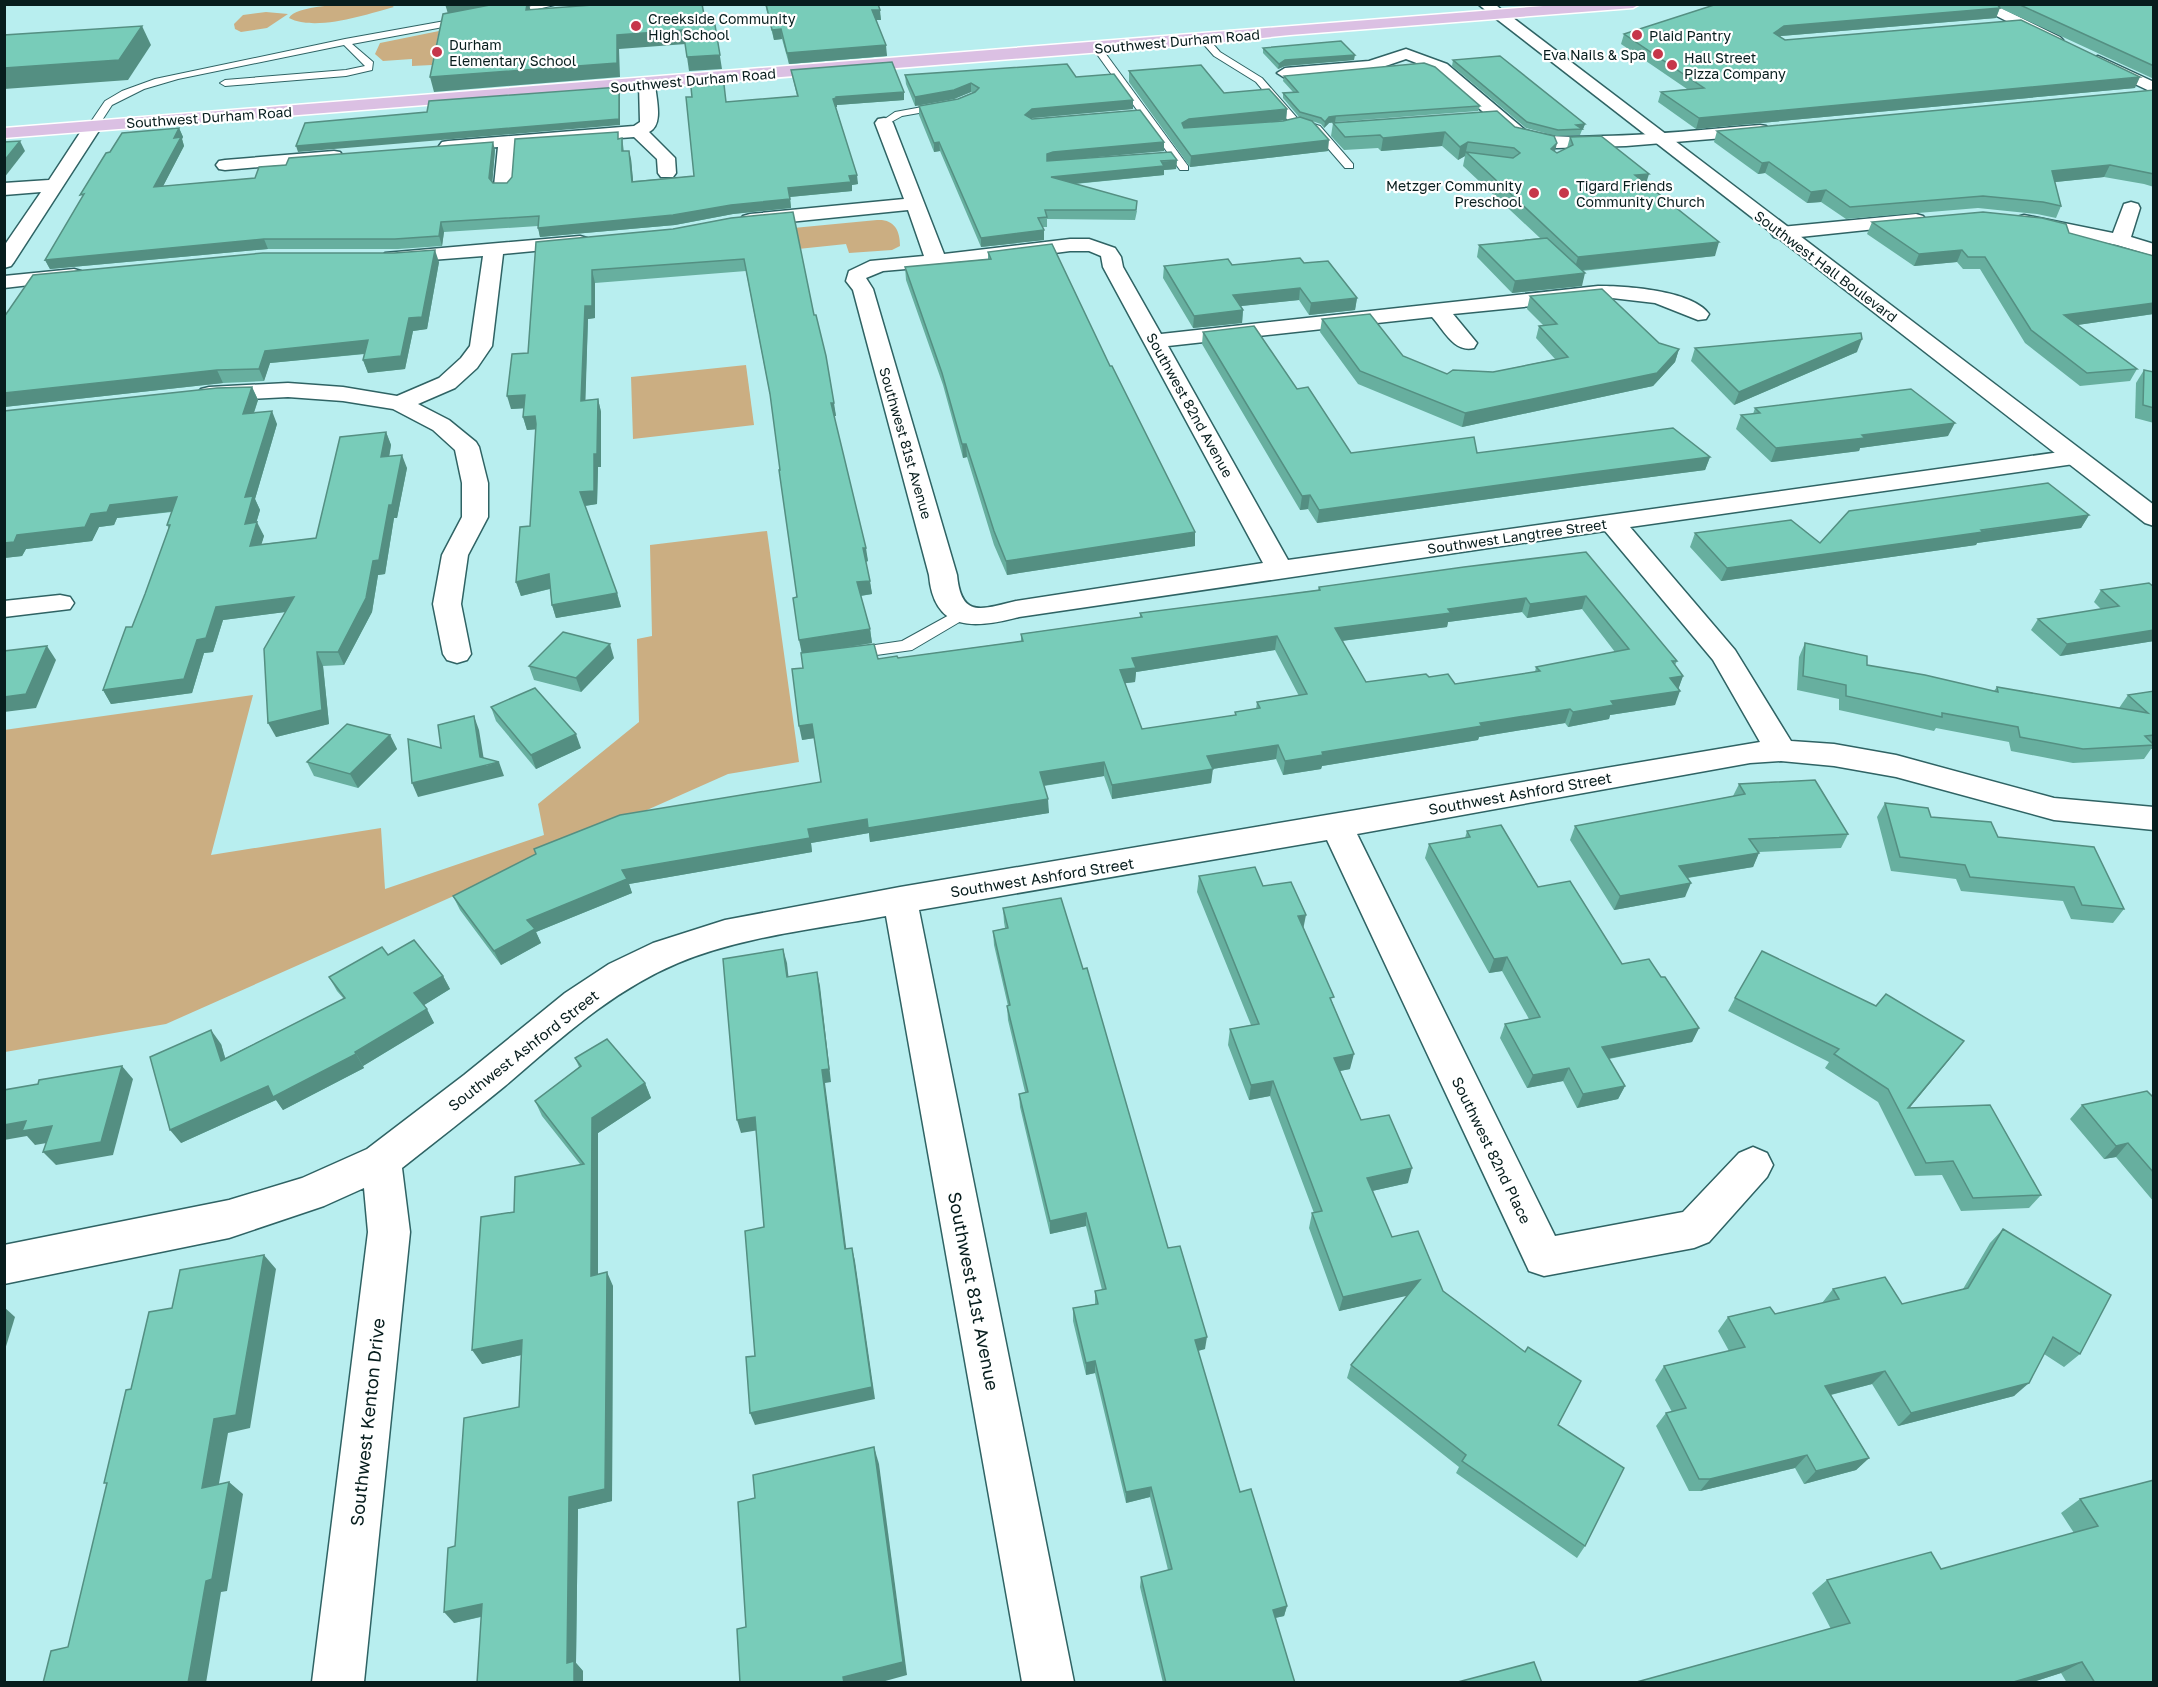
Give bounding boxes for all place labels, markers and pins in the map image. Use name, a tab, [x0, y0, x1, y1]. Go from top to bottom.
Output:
place label: Creekside Community High School	[648, 10, 796, 43]
marker: Creekside Community High School	[629, 19, 643, 33]
place label: Plaid Pantry	[1649, 27, 1731, 44]
marker: Plaid Pantry	[1630, 28, 1644, 42]
place label: Durham Elementary School	[449, 36, 576, 69]
marker: Durham Elementary School	[430, 45, 444, 59]
place label: Eva Nails & Spa	[1543, 46, 1646, 63]
marker: Eva Nails & Spa	[1651, 47, 1665, 61]
place label: Hall Street Pizza Company	[1684, 49, 1786, 82]
marker: Hall Street Pizza Company	[1665, 58, 1679, 72]
place label: Metzger Community Preschool	[1386, 177, 1522, 210]
place label: Tigard Friends Community Church	[1576, 177, 1705, 210]
marker: Metzger Community Preschool	[1527, 186, 1541, 200]
marker: Tigard Friends Community Church	[1557, 186, 1571, 200]

